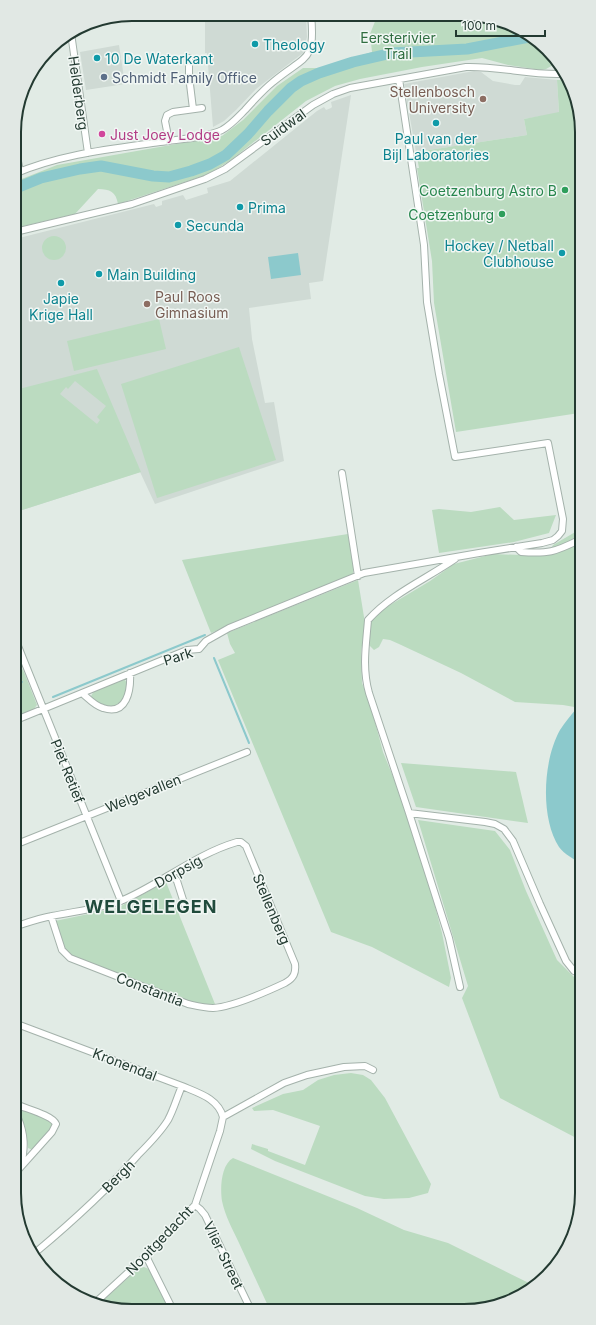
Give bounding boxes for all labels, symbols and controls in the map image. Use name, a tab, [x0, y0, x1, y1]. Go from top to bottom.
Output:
scale bar	[456, 12, 545, 38]
text: 100 m	[462, 18, 496, 33]
park label: Eersterivier Trail	[360, 29, 436, 62]
place label: Theology	[263, 36, 325, 53]
marker: Theology	[250, 39, 260, 49]
place label: 10 De Waterkant	[105, 50, 214, 67]
marker: 10 De Waterkant	[92, 53, 102, 63]
street label: Helderberg	[65, 55, 93, 131]
place label: Schmidt Family Office	[112, 69, 257, 86]
marker: Schmidt Family Office	[99, 72, 109, 82]
place label: Stellenbosch University	[390, 83, 475, 116]
marker: Stellenbosch University	[478, 94, 488, 104]
street label: Suidwal	[257, 105, 309, 149]
marker: Paul van der Bijl Laboratories	[431, 118, 441, 128]
place label: Just Joey Lodge	[110, 126, 220, 143]
marker: Just Joey Lodge	[97, 129, 107, 139]
place label: Paul van der Bijl Laboratories	[383, 130, 489, 163]
place label: Coetzenburg Astro B	[419, 182, 557, 199]
marker: Coetzenburg Astro B	[560, 185, 570, 195]
place label: Prima	[248, 199, 286, 216]
marker: Prima	[235, 202, 245, 212]
place label: Coetzenburg	[408, 206, 494, 223]
marker: Coetzenburg	[497, 209, 507, 219]
place label: Secunda	[186, 217, 244, 234]
marker: Secunda	[173, 220, 183, 230]
place label: Hockey / Netball Clubhouse	[445, 237, 554, 270]
marker: Hockey / Netball Clubhouse	[557, 248, 567, 258]
place label: Main Building	[107, 266, 196, 283]
marker: Main Building	[94, 269, 104, 279]
marker: Japie Krige Hall	[56, 278, 66, 288]
place label: Paul Roos Gimnasium	[155, 288, 229, 321]
place label: Japie Krige Hall	[29, 290, 93, 323]
marker: Paul Roos Gimnasium	[142, 299, 152, 309]
street label: Park	[161, 643, 195, 669]
street label: Piet Retief	[48, 737, 88, 805]
street label: Welgevallen	[103, 770, 183, 816]
street label: Dorpsig	[151, 851, 205, 891]
street label: Stellenberg	[249, 871, 295, 947]
district label: WELGELEGEN	[85, 896, 218, 917]
street label: Constantia	[114, 968, 186, 1010]
street label: Kronendal	[91, 1044, 159, 1084]
street label: Bergh	[98, 1156, 138, 1196]
street label: Nooitgedacht	[122, 1202, 196, 1278]
street label: Vlier Street	[200, 1218, 248, 1292]

